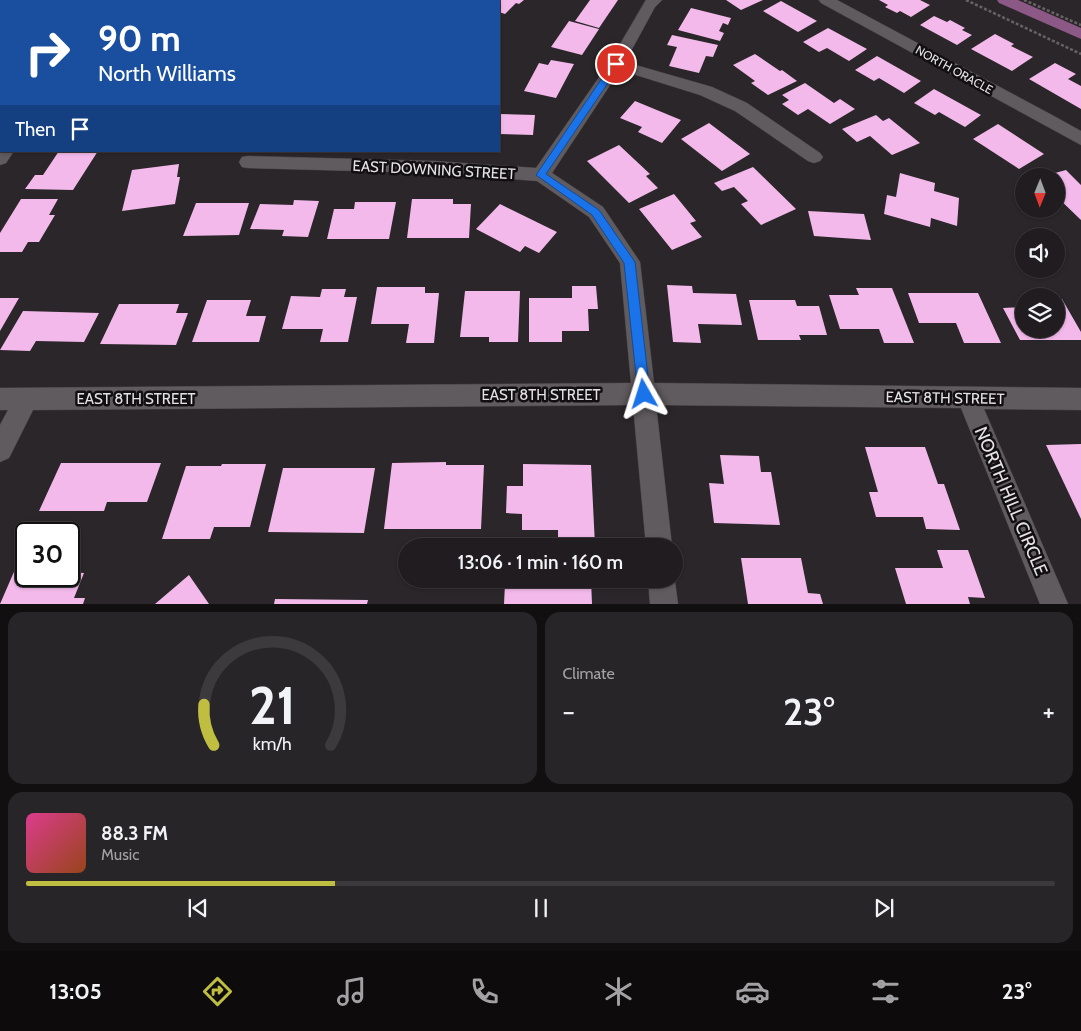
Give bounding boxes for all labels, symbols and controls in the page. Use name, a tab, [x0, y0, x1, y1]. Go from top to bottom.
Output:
text: 90 m	[98, 17, 181, 60]
icon: right	[15, 20, 80, 85]
street label: NORTH ORACLE	[913, 42, 996, 97]
pin	[595, 43, 637, 85]
icon: arrive	[602, 50, 630, 78]
text: North Williams	[98, 60, 236, 87]
icon: arrive	[66, 115, 94, 143]
text: Then	[15, 118, 56, 141]
street label: EAST DOWNING STREET	[352, 157, 516, 183]
north arrow	[1015, 168, 1065, 218]
map controls	[1015, 168, 1065, 338]
button: sound	[1015, 228, 1065, 278]
button: layers	[1015, 288, 1065, 338]
position arrow	[617, 367, 669, 419]
street label: EAST 8TH STREET	[481, 386, 601, 404]
street label: EAST 8TH STREET	[885, 388, 1005, 408]
street label: EAST 8TH STREET	[76, 390, 196, 408]
street label: NORTH HILL CIRCLE	[970, 423, 1052, 579]
speed limit sign: 30	[15, 522, 80, 587]
text: 13:06 · 1 min · 160 m	[458, 551, 623, 574]
text: Climate	[563, 664, 615, 683]
text: 21	[249, 674, 296, 737]
text: 23°	[783, 688, 835, 735]
text: −	[563, 694, 575, 728]
text: +	[1043, 694, 1055, 728]
text: km/h	[253, 733, 292, 754]
text: 88.3 FM	[101, 822, 168, 845]
text: Music	[101, 845, 139, 864]
icon: previous	[184, 894, 212, 922]
icon: pause	[527, 894, 555, 922]
icon: next	[870, 894, 898, 922]
icon: directions	[200, 974, 235, 1009]
icon: music	[334, 974, 369, 1009]
icon: phone	[467, 974, 502, 1009]
icon: climate	[601, 974, 636, 1009]
icon: car	[735, 974, 770, 1009]
icon: filters	[868, 974, 903, 1009]
text: 13:05	[49, 978, 102, 1005]
text: 23°	[1002, 978, 1032, 1005]

